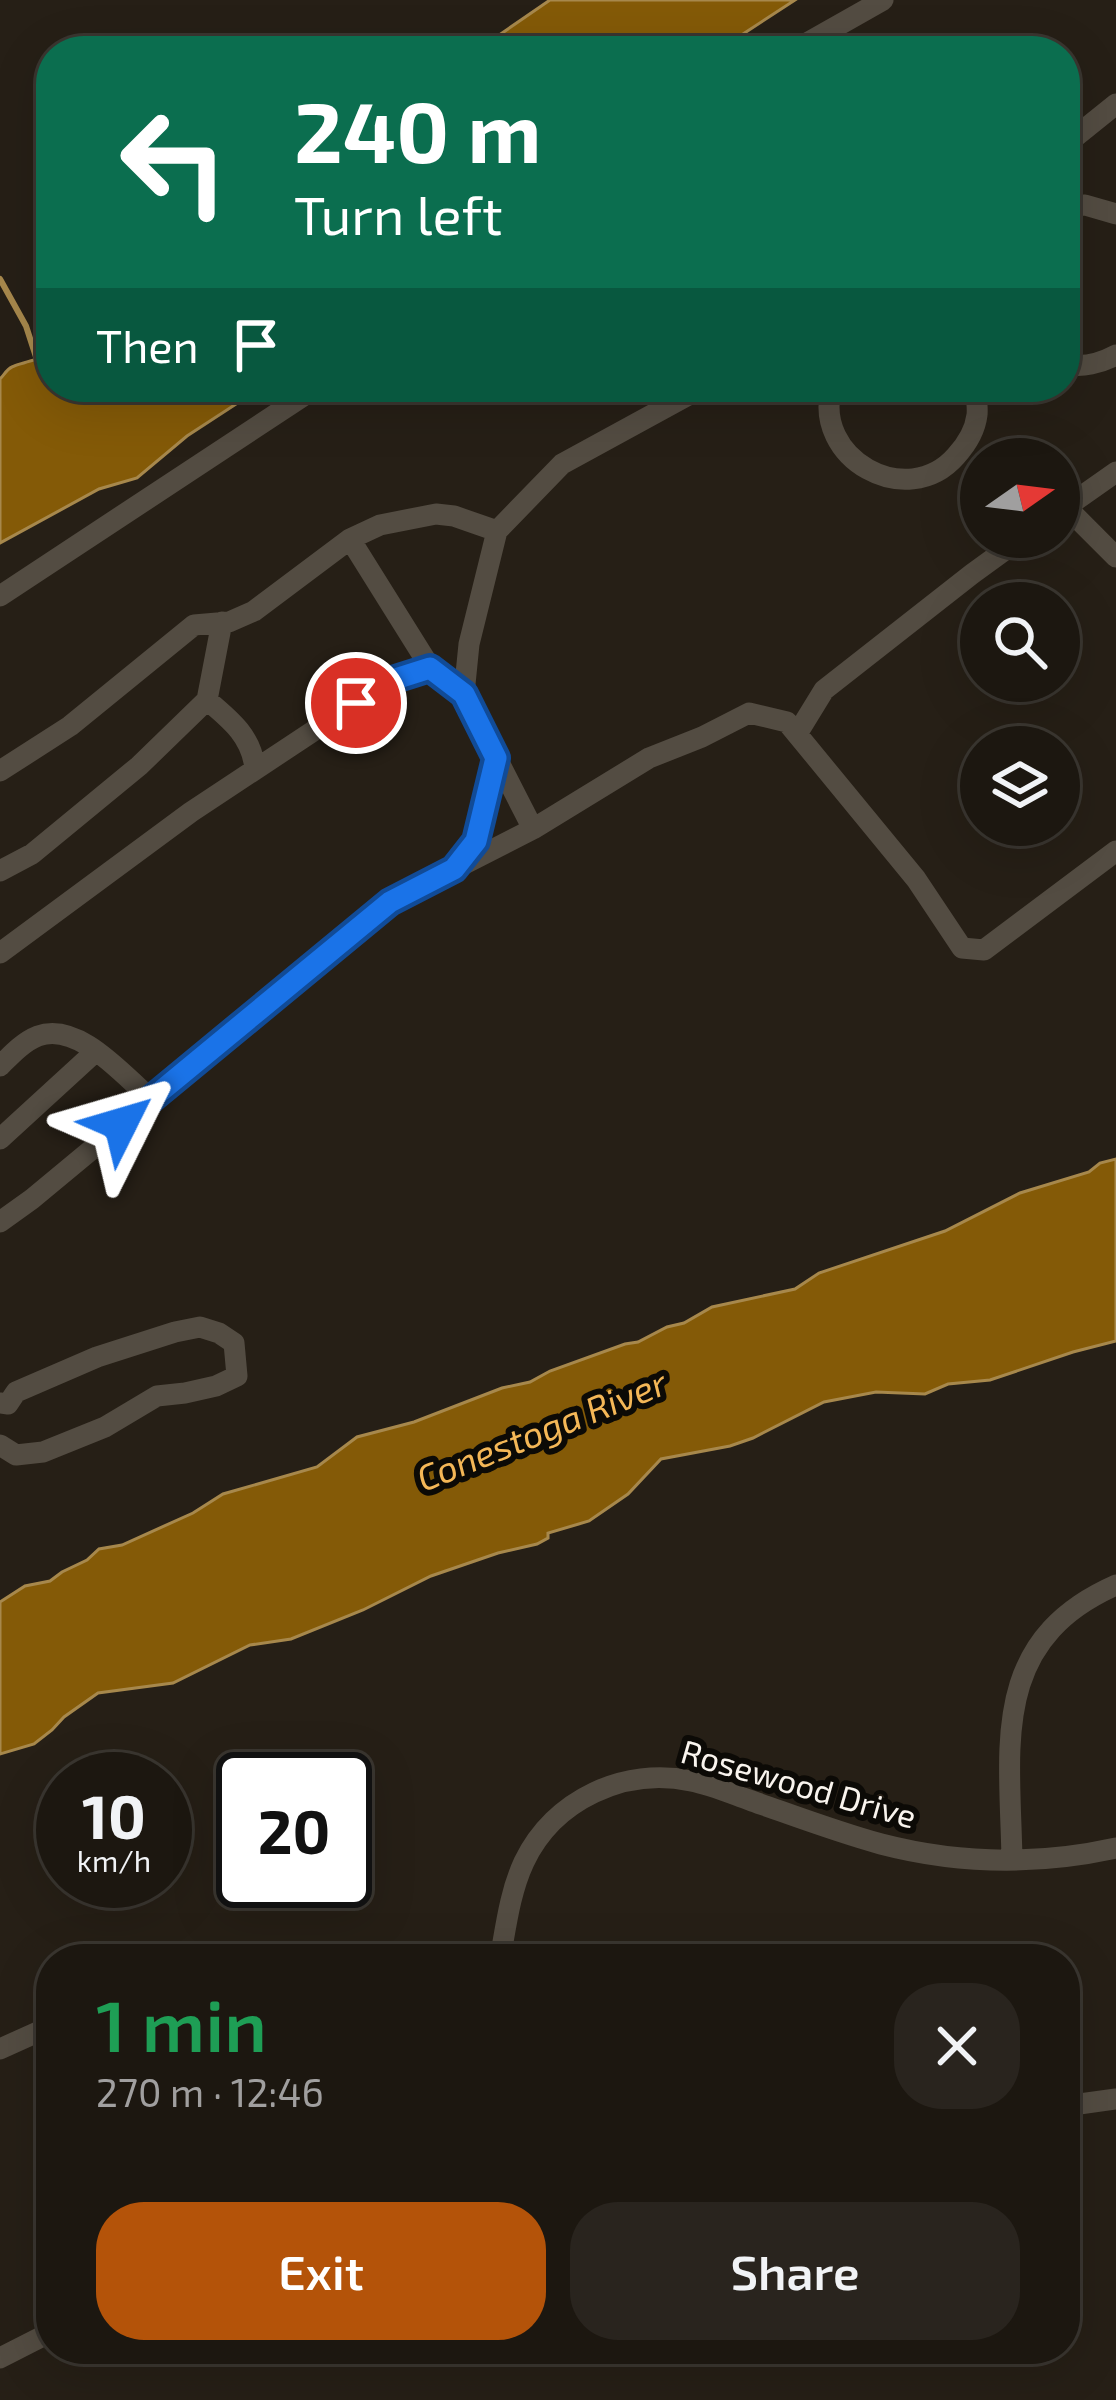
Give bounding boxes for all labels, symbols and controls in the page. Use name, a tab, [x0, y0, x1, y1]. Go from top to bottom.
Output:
text: 240 m	[294, 79, 541, 180]
icon: left	[96, 84, 252, 240]
text: Turn left	[294, 181, 503, 246]
icon: arrive	[223, 312, 289, 378]
text: Then	[96, 318, 199, 372]
north arrow	[960, 438, 1080, 558]
map controls	[960, 438, 1080, 846]
button: search	[960, 582, 1080, 702]
pin	[305, 652, 407, 754]
icon: arrive	[323, 670, 389, 736]
button: layers	[960, 726, 1080, 846]
position arrow	[58, 1061, 184, 1187]
water label: Conestoga River	[410, 1359, 673, 1499]
street label: Rosewood Drive	[677, 1730, 921, 1836]
speed limit sign: 20	[216, 1752, 372, 1908]
text: 10	[82, 1779, 146, 1851]
text: km/h	[77, 1842, 151, 1878]
text: 1 min	[96, 1980, 267, 2066]
button: close	[894, 1983, 1020, 2109]
text: 270 m · 12:46	[96, 2068, 324, 2115]
button: Exit	[96, 2202, 546, 2340]
button: Share	[570, 2202, 1020, 2340]

